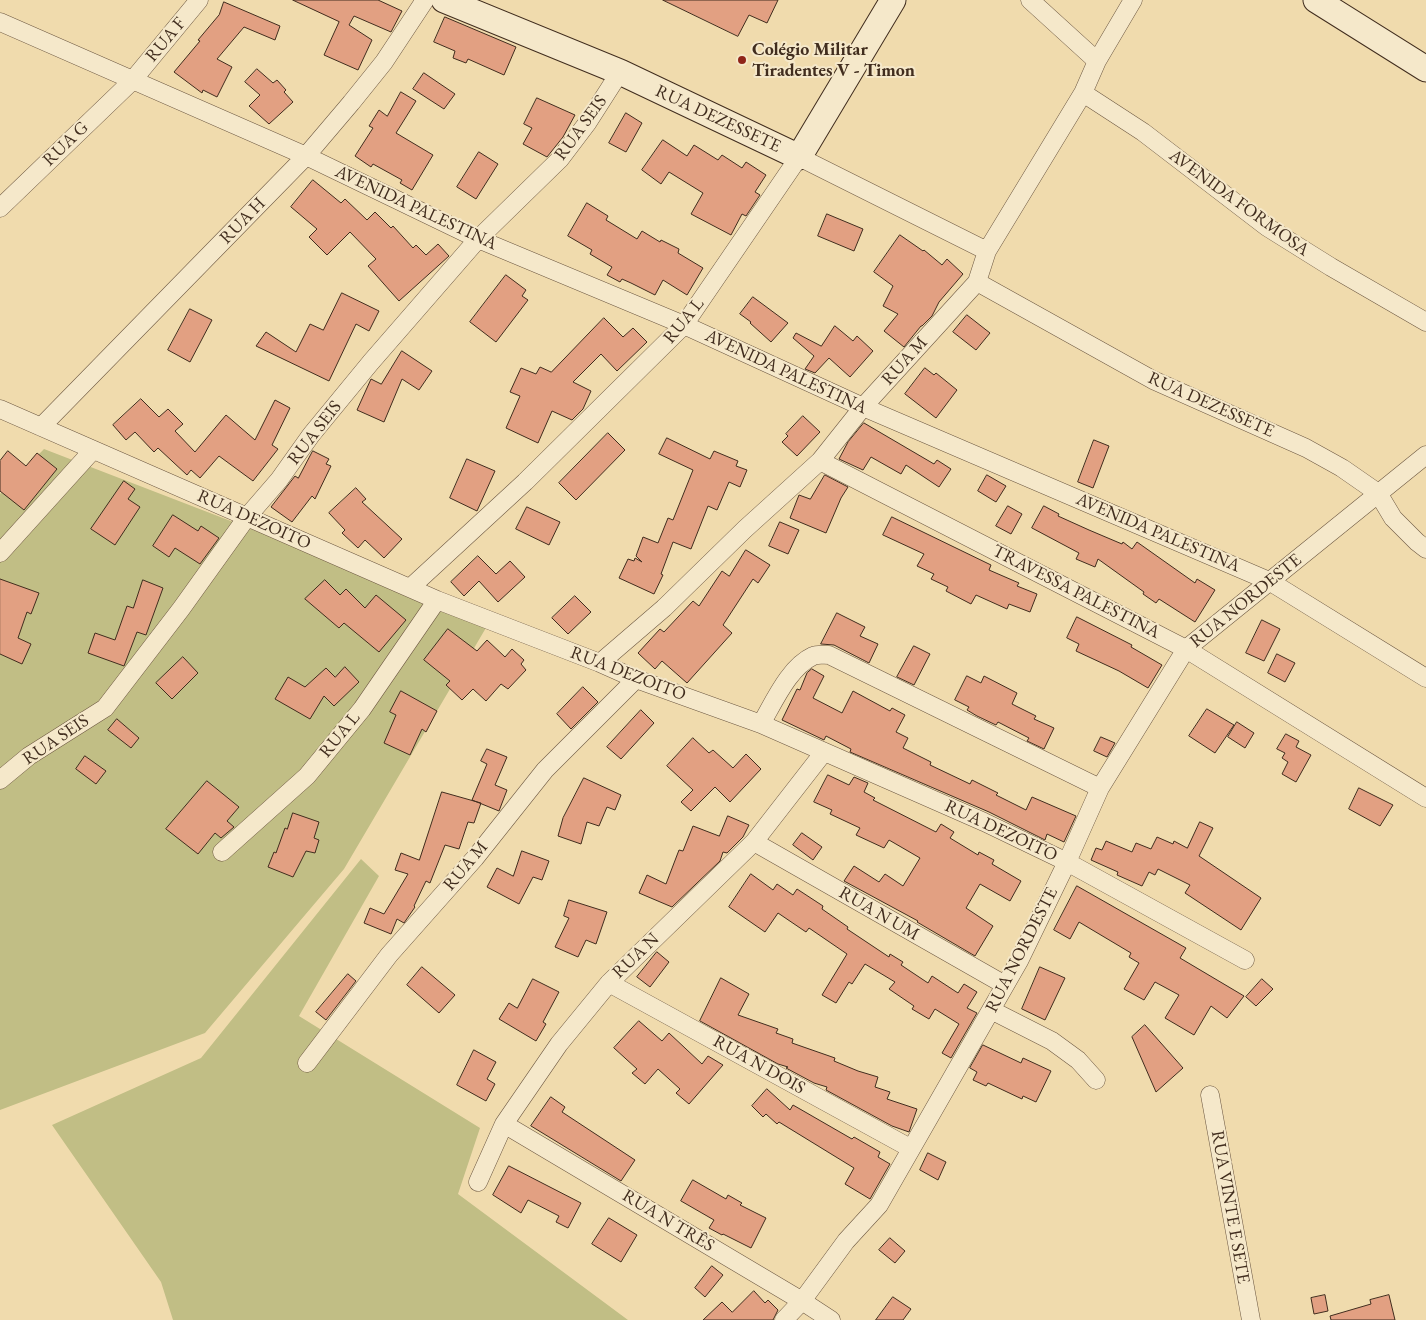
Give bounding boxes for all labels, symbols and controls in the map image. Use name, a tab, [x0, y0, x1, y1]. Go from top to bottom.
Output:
street label: RUA F	[141, 13, 191, 67]
place label: Colégio Militar Tiradentes V - Timon	[752, 39, 915, 82]
marker: Colégio Militar Tiradentes V - Timon	[736, 54, 748, 66]
street label: RUA DEZESSETE	[652, 80, 784, 158]
street label: RUA SEIS	[550, 91, 612, 165]
street label: RUA G	[39, 117, 93, 171]
street label: AVENIDA FORMOSA	[1165, 145, 1313, 261]
street label: AVENIDA PALESTINA	[332, 161, 500, 255]
street label: RUA H	[216, 193, 270, 249]
street label: RUA L	[659, 294, 709, 348]
street label: AVENIDA PALESTINA	[702, 325, 870, 419]
street label: RUA M	[877, 332, 933, 390]
street label: RUA DEZESSETE	[1144, 367, 1278, 443]
street label: RUA SEIS	[283, 397, 347, 469]
street label: RUA DEZOITO	[194, 485, 314, 555]
street label: AVENIDA PALESTINA	[1073, 489, 1243, 577]
street label: TRAVESSA PALESTINA	[989, 540, 1163, 644]
street label: RUA NORDESTE	[1186, 549, 1306, 653]
street label: RUA DEZOITO	[567, 642, 689, 706]
street label: RUA L	[315, 708, 365, 762]
street label: RUA SEIS	[19, 710, 93, 770]
street label: RUA DEZOITO	[941, 795, 1061, 867]
street label: RUA M	[439, 837, 493, 895]
street label: RUA N UM	[835, 882, 923, 946]
street label: RUA NORDESTE	[981, 884, 1063, 1016]
street label: RUA N	[608, 929, 664, 983]
street label: RUA N DOIS	[709, 1031, 809, 1099]
street label: RUA VINTE E SETE	[1206, 1129, 1254, 1285]
street label: RUA N TRÊS	[618, 1185, 718, 1257]

